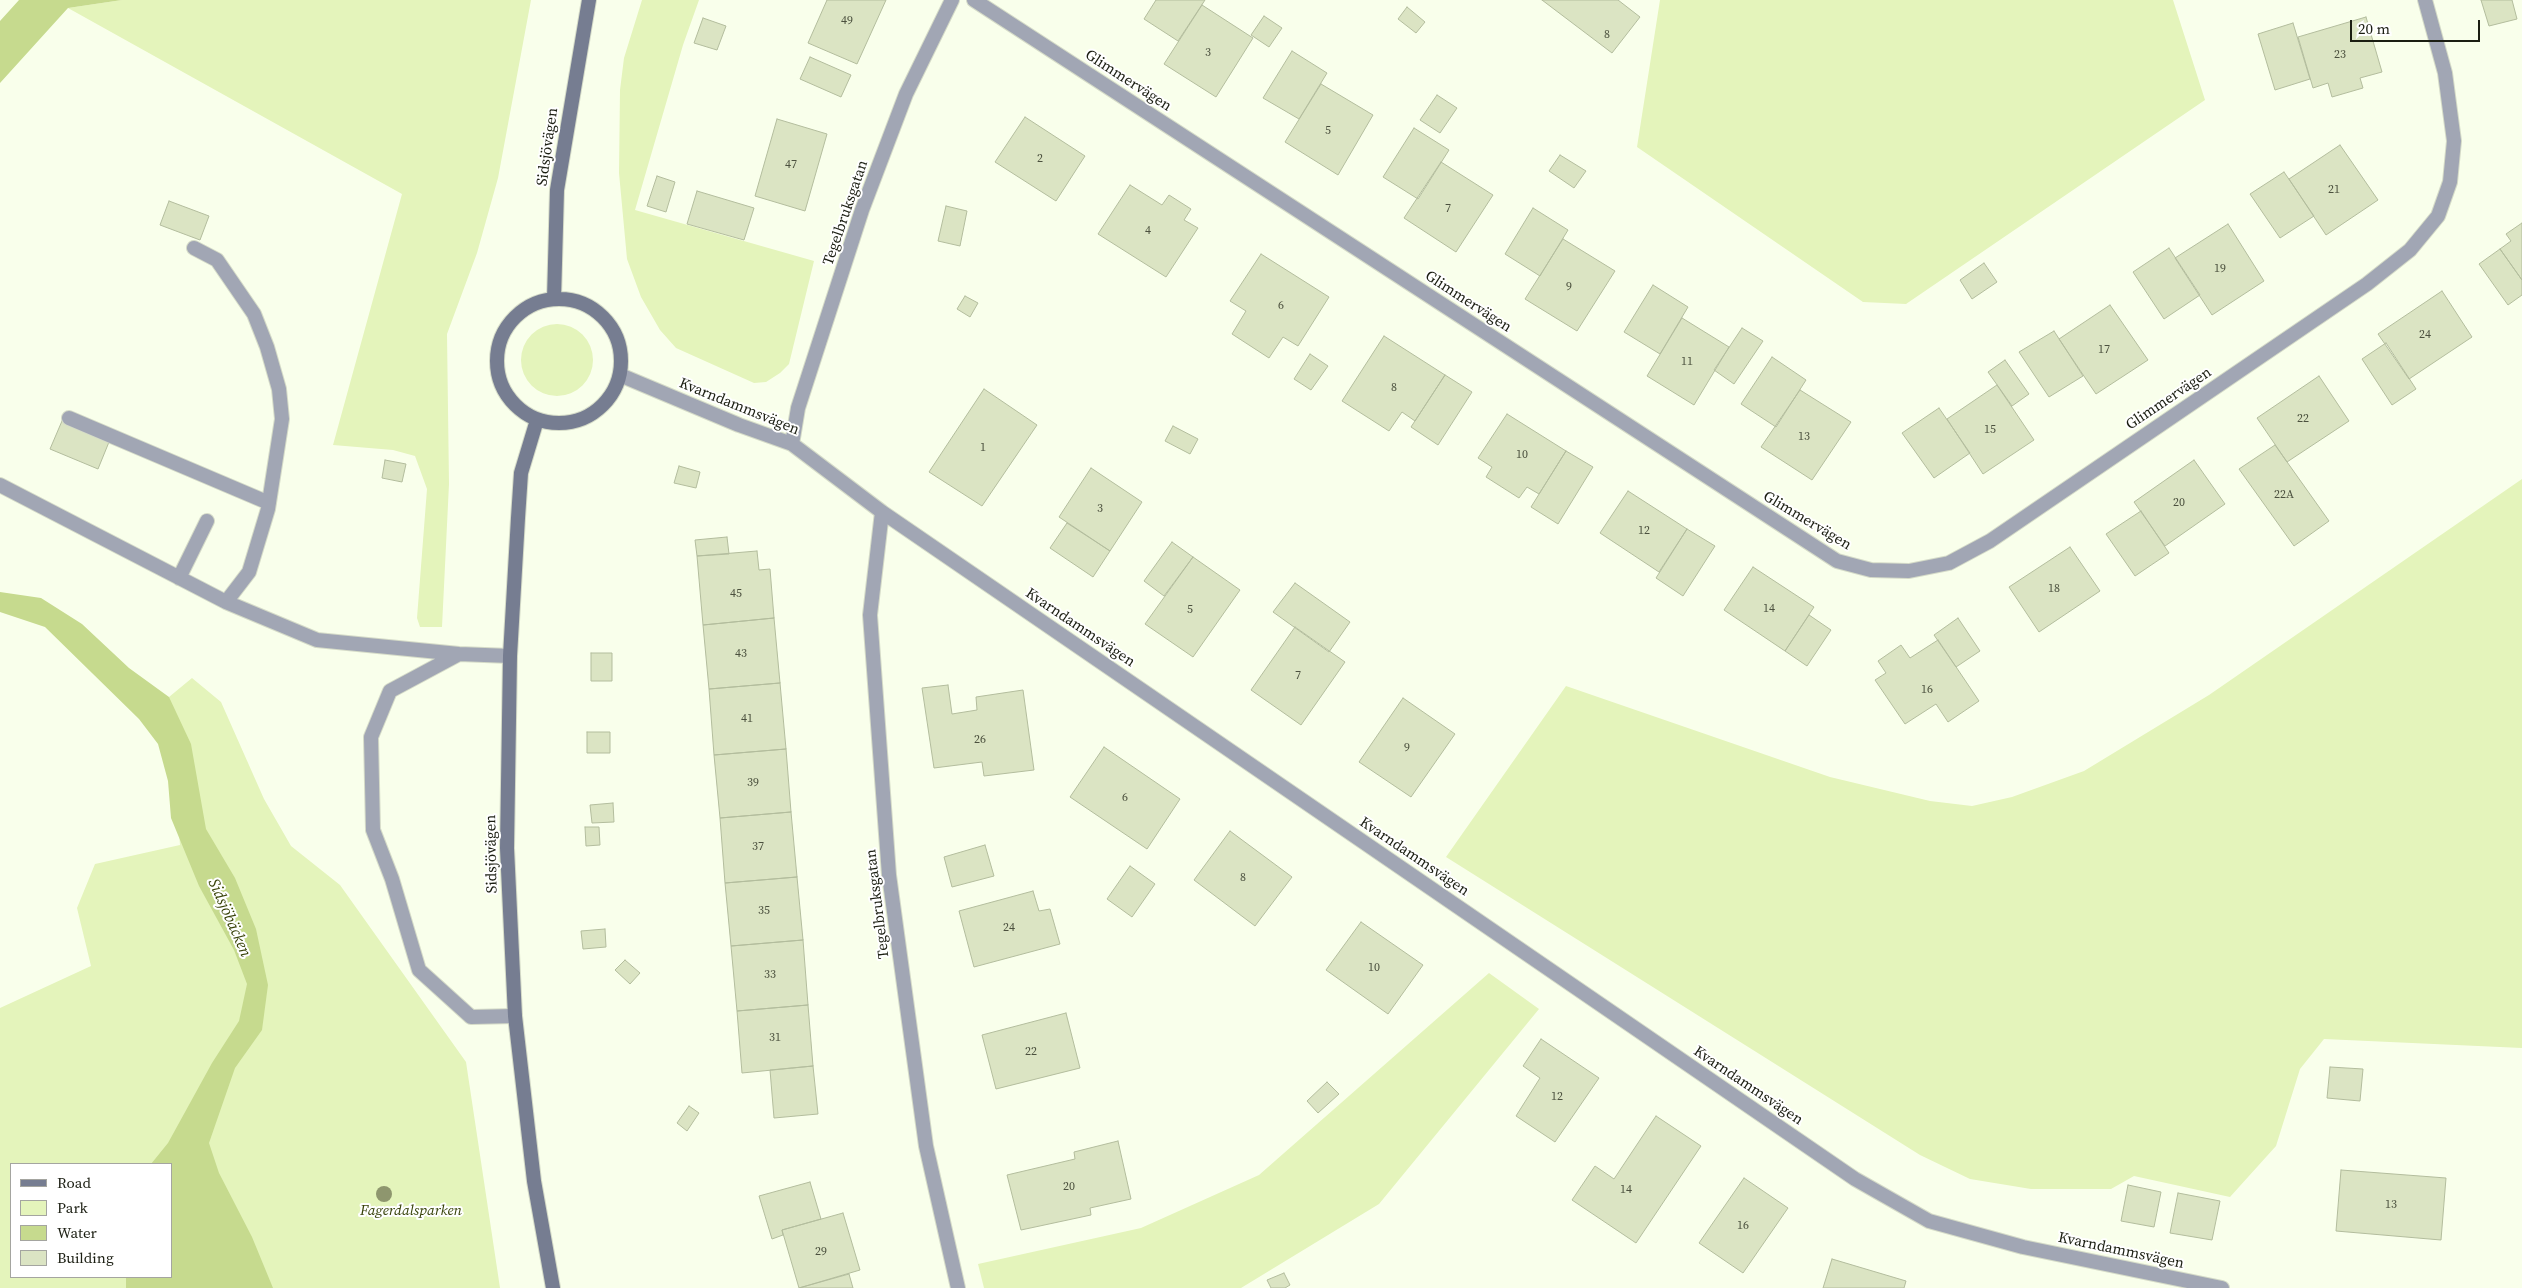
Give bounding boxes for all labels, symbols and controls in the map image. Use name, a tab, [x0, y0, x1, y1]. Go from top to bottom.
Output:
scale bar	[2352, 10, 2482, 42]
house number: 49	[841, 14, 853, 28]
text: 20 m	[2358, 18, 2390, 39]
house number: 8	[1604, 28, 1610, 42]
street label: Glimmervägen	[1081, 46, 1175, 116]
house number: 3	[1205, 46, 1211, 60]
house number: 23	[2334, 48, 2346, 62]
street label: Sidsjövägen	[534, 107, 562, 187]
house number: 5	[1325, 124, 1331, 138]
house number: 2	[1037, 152, 1043, 166]
house number: 47	[785, 158, 797, 172]
street label: Tegelbruksgatan	[820, 158, 872, 268]
house number: 21	[2328, 183, 2340, 197]
house number: 7	[1445, 202, 1451, 216]
house number: 4	[1145, 224, 1151, 238]
house number: 19	[2214, 262, 2226, 276]
street label: Glimmervägen	[1421, 267, 1515, 337]
house number: 9	[1566, 280, 1572, 294]
house number: 6	[1278, 299, 1284, 313]
house number: 24	[2419, 328, 2431, 342]
house number: 17	[2098, 343, 2110, 357]
house number: 11	[1681, 355, 1693, 369]
street label: Glimmervägen	[2123, 364, 2215, 434]
street label: Kvarndammsvägen	[676, 375, 802, 439]
house number: 8	[1391, 381, 1397, 395]
house number: 22	[2297, 412, 2309, 426]
house number: 15	[1984, 423, 1996, 437]
house number: 13	[1798, 430, 1810, 444]
house number: 1	[980, 441, 986, 455]
house number: 10	[1516, 448, 1528, 462]
street label: Glimmervägen	[1760, 488, 1854, 554]
house number: 22A	[2274, 488, 2294, 502]
house number: 20	[2173, 496, 2185, 510]
house number: 3	[1097, 502, 1103, 516]
house number: 12	[1638, 524, 1650, 538]
house number: 18	[2048, 582, 2060, 596]
street label: Kvarndammsvägen	[1022, 585, 1138, 671]
house number: 45	[730, 587, 742, 601]
house number: 14	[1763, 602, 1775, 616]
house number: 5	[1187, 603, 1193, 617]
house number: 43	[735, 647, 747, 661]
house number: 7	[1295, 669, 1301, 683]
house number: 16	[1921, 683, 1933, 697]
house number: 41	[741, 712, 753, 726]
house number: 26	[974, 733, 986, 747]
house number: 9	[1404, 741, 1410, 755]
house number: 39	[747, 776, 759, 790]
house number: 6	[1122, 791, 1128, 805]
street label: Sidsjövägen	[482, 814, 502, 894]
street label: Kvarndammsvägen	[1356, 814, 1472, 900]
house number: 37	[752, 840, 764, 854]
street label: Tegelbruksgatan	[862, 848, 894, 960]
house number: 8	[1240, 871, 1246, 885]
water label: Sidsjöbäcken	[203, 876, 255, 960]
house number: 35	[758, 904, 770, 918]
house number: 24	[1003, 921, 1015, 935]
house number: 10	[1368, 961, 1380, 975]
house number: 33	[764, 968, 776, 982]
house number: 31	[769, 1031, 781, 1045]
street label: Kvarndammsvägen	[1690, 1043, 1806, 1129]
house number: 22	[1025, 1045, 1037, 1059]
house number: 12	[1551, 1090, 1563, 1104]
legend	[10, 1163, 172, 1278]
text: Road	[57, 1172, 91, 1193]
house number: 20	[1063, 1180, 1075, 1194]
house number: 14	[1620, 1183, 1632, 1197]
text: Park	[57, 1197, 88, 1218]
house number: 13	[2385, 1198, 2397, 1212]
park label: Fagerdalsparken	[360, 1202, 462, 1220]
house number: 16	[1737, 1219, 1749, 1233]
text: Water	[57, 1222, 97, 1243]
street label: Kvarndammsvägen	[2056, 1229, 2186, 1273]
house number: 29	[815, 1245, 827, 1259]
text: Building	[57, 1247, 114, 1268]

